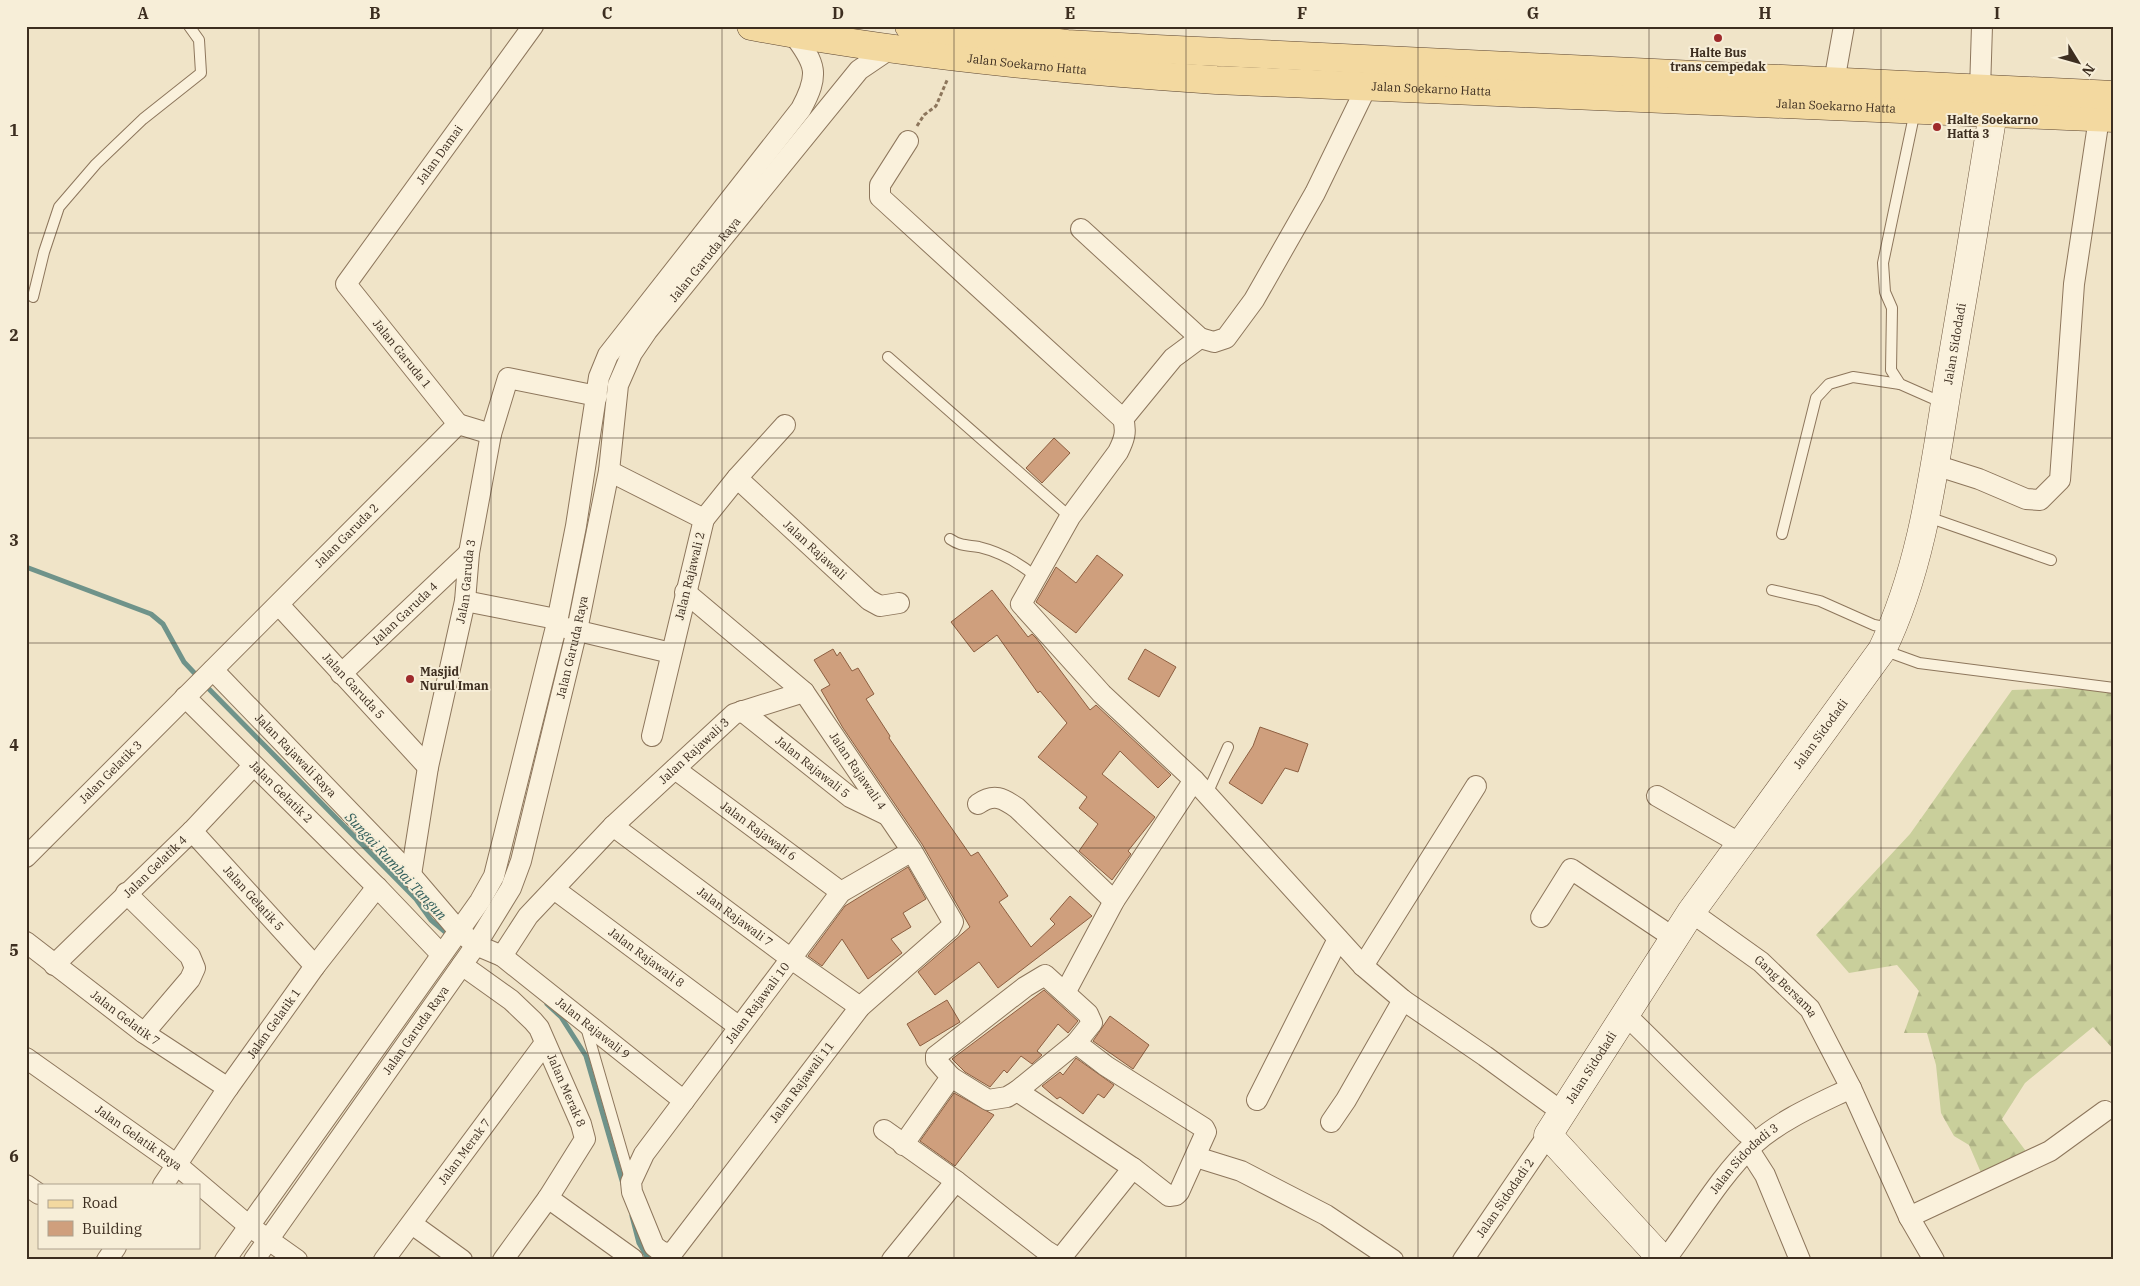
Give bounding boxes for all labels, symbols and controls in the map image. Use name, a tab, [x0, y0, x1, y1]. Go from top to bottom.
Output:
text: A	[137, 3, 149, 23]
text: B	[369, 3, 381, 23]
text: C	[602, 3, 612, 23]
text: D	[832, 3, 844, 23]
text: E	[1065, 3, 1075, 23]
text: F	[1297, 3, 1307, 23]
text: G	[1527, 3, 1539, 23]
text: H	[1759, 3, 1772, 23]
text: I	[1994, 3, 2000, 23]
marker: Halte Bus trans cempedak	[1712, 32, 1724, 44]
north arrow	[2052, 38, 2102, 88]
place label: Halte Bus trans cempedak	[1670, 45, 1766, 74]
street label: Jalan Soekarno Hatta	[967, 50, 1088, 77]
text: N	[2078, 60, 2099, 80]
street label: Jalan Soekarno Hatta	[1371, 79, 1492, 99]
street label: Jalan Soekarno Hatta	[1776, 96, 1897, 116]
place label: Halte Soekarno Hatta 3	[1947, 112, 2038, 141]
text: 1	[9, 120, 19, 140]
marker: Halte Soekarno Hatta 3	[1931, 121, 1943, 133]
street label: Jalan Damai	[413, 122, 466, 187]
street label: Jalan Garuda Raya	[666, 213, 744, 305]
street label: Jalan Sidodadi	[1940, 301, 1969, 386]
street label: Jalan Garuda 1	[370, 316, 435, 391]
text: 2	[9, 325, 19, 345]
street label: Jalan Garuda 2	[311, 500, 382, 571]
street label: Jalan Rajawali	[781, 517, 850, 583]
text: 3	[9, 530, 19, 550]
street label: Jalan Rajawali 2	[671, 530, 708, 622]
street label: Jalan Garuda 3	[452, 538, 478, 625]
street label: Jalan Garuda 4	[369, 579, 441, 648]
street label: Jalan Garuda Raya	[553, 594, 591, 700]
street label: Jalan Garuda 5	[320, 649, 388, 722]
place label: Masjid Nurul Iman	[420, 664, 489, 693]
marker: Masjid Nurul Iman	[404, 673, 416, 685]
street label: Jalan Sidodadi	[1790, 696, 1851, 772]
street label: Jalan Rajawali Raya	[252, 710, 340, 801]
street label: Jalan Rajawali 3	[655, 714, 732, 787]
street label: Jalan Rajawali 4	[826, 729, 890, 812]
street label: Jalan Rajawali 5	[773, 733, 853, 801]
text: 4	[9, 735, 19, 755]
street label: Jalan Gelatik 3	[76, 737, 145, 806]
street label: Jalan Gelatik 2	[247, 757, 316, 826]
street label: Jalan Rajawali 6	[718, 798, 800, 864]
water label: Sungai Rumbai Tangun	[341, 808, 451, 924]
street label: Jalan Gelatik 4	[120, 832, 190, 901]
street label: Jalan Gelatik 5	[220, 862, 287, 934]
street label: Jalan Rajawali 7	[694, 883, 776, 950]
street label: Jalan Rajawali 8	[606, 924, 687, 990]
text: 5	[9, 940, 19, 960]
street label: Gang Bersama	[1752, 952, 1821, 1020]
street label: Jalan Rajawali 10	[722, 959, 793, 1046]
street label: Jalan Garuda Raya	[379, 982, 452, 1077]
street label: Jalan Gelatik 1	[243, 985, 304, 1061]
street label: Jalan Gelatik 7	[88, 987, 163, 1048]
street label: Jalan Rajawali 9	[553, 994, 633, 1062]
street label: Jalan Sidodadi	[1562, 1028, 1620, 1106]
street label: Jalan Rajawali 11	[766, 1038, 837, 1125]
street label: Jalan Merak 8	[544, 1051, 589, 1129]
street label: Jalan Gelatik Raya	[93, 1101, 186, 1173]
street label: Jalan Merak 7	[435, 1115, 493, 1187]
street label: Jalan Sidodadi 3	[1706, 1120, 1781, 1197]
text: 6	[9, 1146, 19, 1166]
street label: Jalan Sidodadi 2	[1473, 1155, 1537, 1240]
legend	[38, 1184, 200, 1248]
text: Road	[82, 1193, 118, 1212]
text: Building	[82, 1219, 142, 1238]

